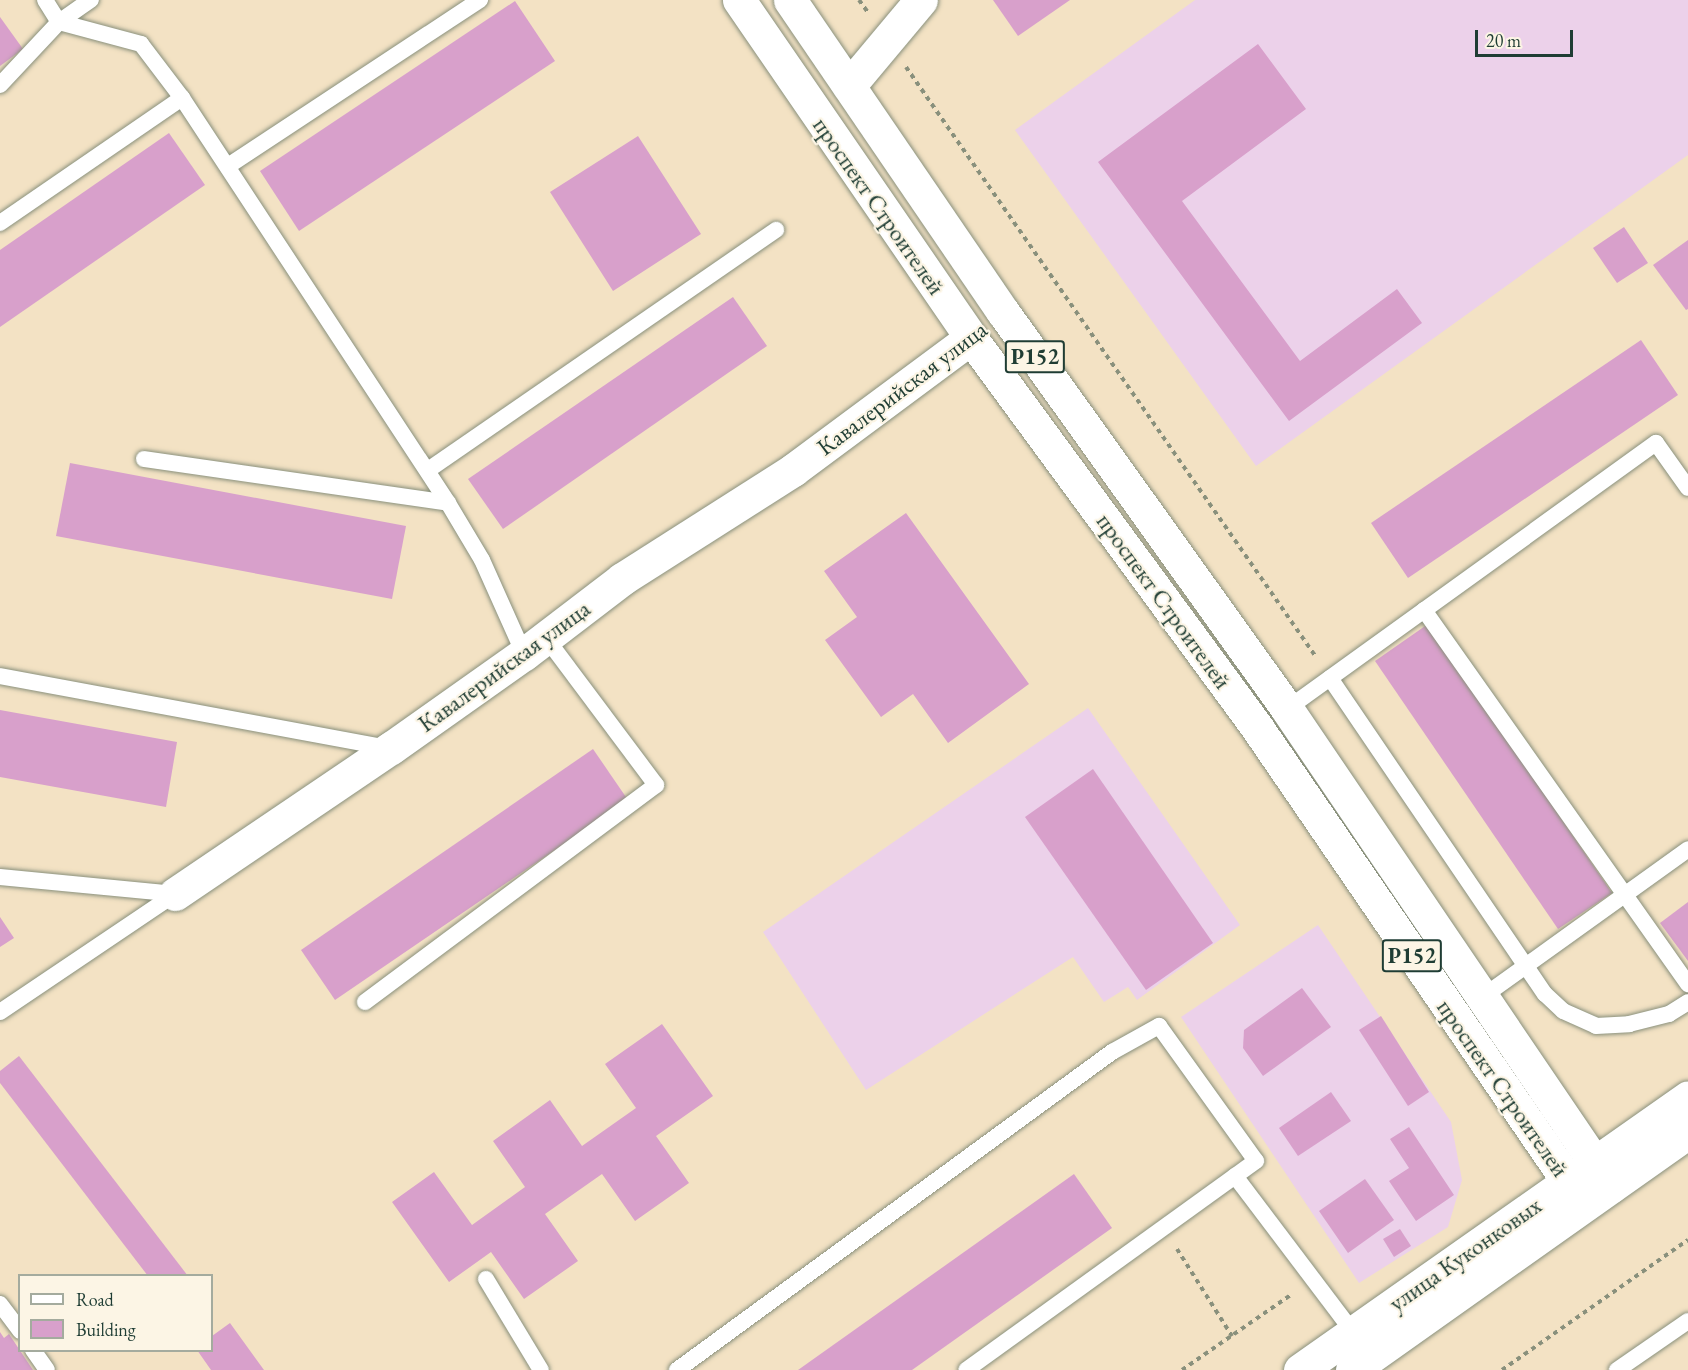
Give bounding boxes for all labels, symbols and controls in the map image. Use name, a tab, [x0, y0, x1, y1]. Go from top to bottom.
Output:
scale bar	[1478, 18, 1576, 56]
text: 20 m	[1486, 29, 1521, 52]
street label: проспект Строителей	[807, 112, 951, 300]
street label: Кавалерийская улица	[811, 315, 993, 461]
road number: Р152	[1004, 338, 1066, 376]
street label: проспект Строителей	[1091, 508, 1237, 694]
street label: Кавалерийская улица	[412, 594, 596, 738]
road number: Р152	[1380, 937, 1444, 975]
street label: проспект Строителей	[1431, 994, 1575, 1182]
street label: улица Куконковых	[1383, 1191, 1547, 1317]
legend	[18, 1274, 213, 1352]
text: Road	[76, 1288, 114, 1311]
text: Building	[76, 1318, 136, 1341]

